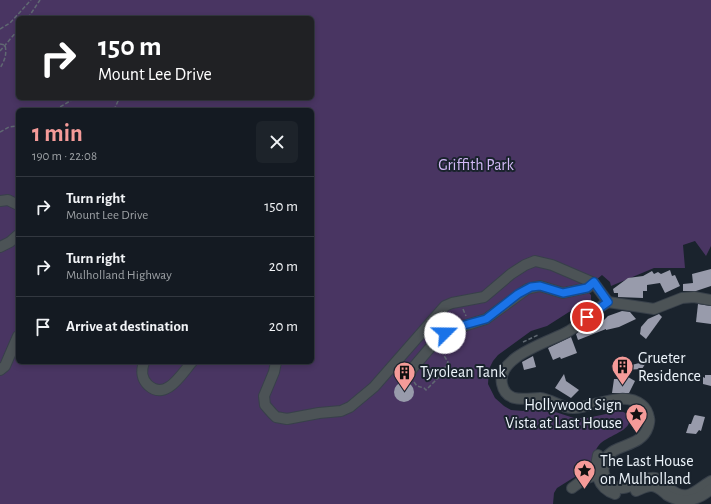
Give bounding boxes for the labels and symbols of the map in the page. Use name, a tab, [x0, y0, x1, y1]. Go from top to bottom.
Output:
park label: Griffith Park	[438, 157, 515, 173]
pin	[570, 300, 604, 334]
position arrow	[424, 312, 466, 354]
place label: Grueter Residence	[638, 350, 701, 384]
building icon: Grueter Residence	[609, 354, 635, 387]
building icon: Tyrolean Tank	[391, 359, 417, 392]
place label: Tyrolean Tank	[420, 364, 506, 381]
place label: Hollywood Sign Vista at Last House	[505, 397, 622, 431]
place icon: Hollywood Sign Vista at Last House	[624, 401, 650, 434]
place label: The Last House on Mulholland	[600, 453, 694, 487]
place icon: The Last House on Mulholland	[571, 457, 597, 490]

